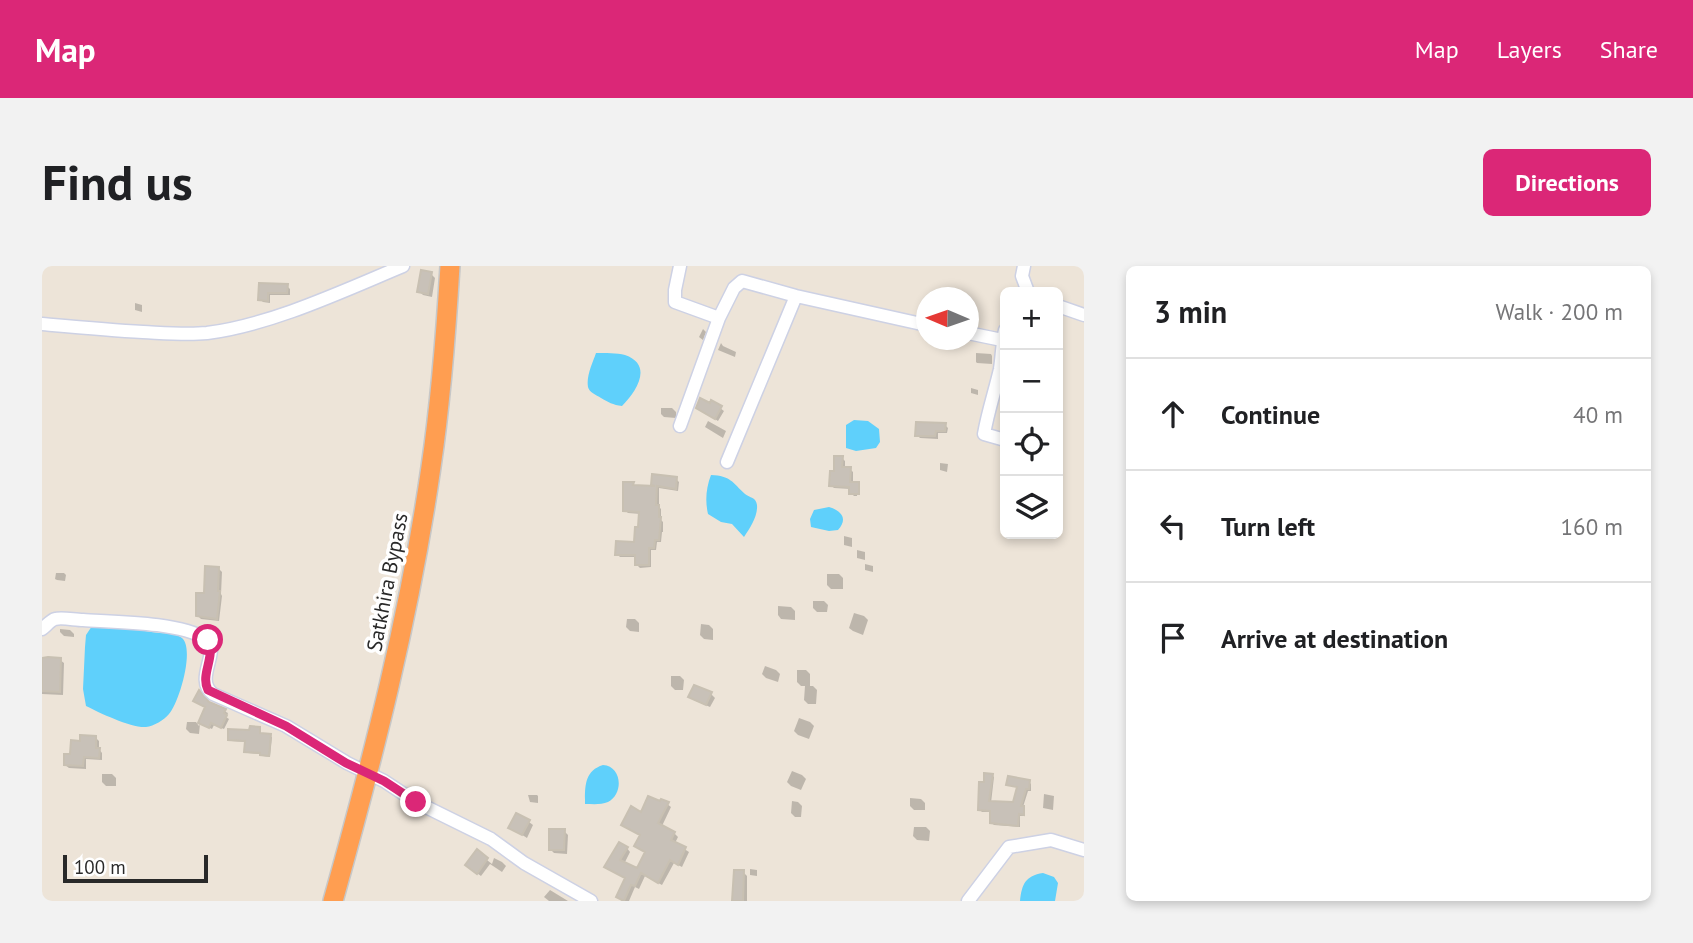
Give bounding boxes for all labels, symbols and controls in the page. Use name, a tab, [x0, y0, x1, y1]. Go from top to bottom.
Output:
text: Map	[35, 28, 96, 71]
text: Map	[1415, 34, 1459, 65]
text: Layers	[1497, 34, 1562, 65]
text: Share	[1600, 34, 1658, 65]
button: Directions	[1483, 149, 1651, 216]
text: Find us	[42, 150, 193, 214]
north arrow	[916, 287, 979, 350]
map controls	[1000, 287, 1063, 539]
button: +	[1000, 287, 1063, 350]
text: 3 min	[1154, 292, 1227, 331]
text: Walk · 200 m	[1496, 297, 1623, 326]
button: −	[1000, 350, 1063, 413]
icon: ahead	[1154, 395, 1192, 433]
text: Continue	[1221, 398, 1320, 431]
text: 40 m	[1573, 400, 1623, 429]
button: locate	[1000, 413, 1063, 476]
button: layers	[1000, 476, 1063, 539]
icon: left	[1154, 507, 1192, 545]
street label: Satkhira Bypass	[360, 510, 414, 654]
text: Turn left	[1221, 510, 1315, 543]
text: 160 m	[1561, 512, 1623, 541]
icon: arrive	[1154, 619, 1192, 657]
text: Arrive at destination	[1221, 622, 1448, 655]
route start	[192, 624, 223, 655]
route end	[400, 786, 431, 817]
scale bar	[63, 852, 208, 884]
text: 100 m	[74, 855, 126, 879]

